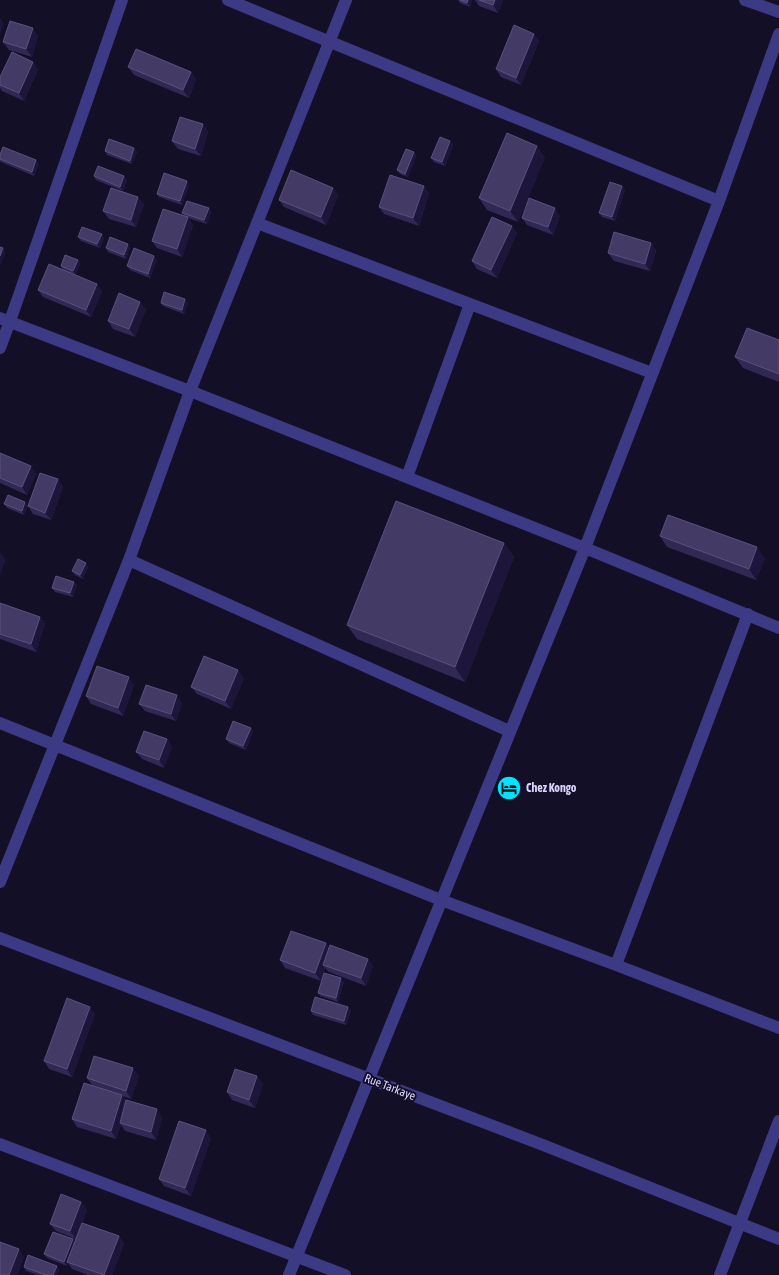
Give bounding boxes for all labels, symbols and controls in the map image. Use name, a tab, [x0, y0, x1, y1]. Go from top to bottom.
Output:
hotel icon: Chez Kongo	[496, 775, 522, 801]
place label: Chez Kongo	[526, 781, 577, 795]
street label: Rue Tarkaye	[362, 1071, 418, 1103]

